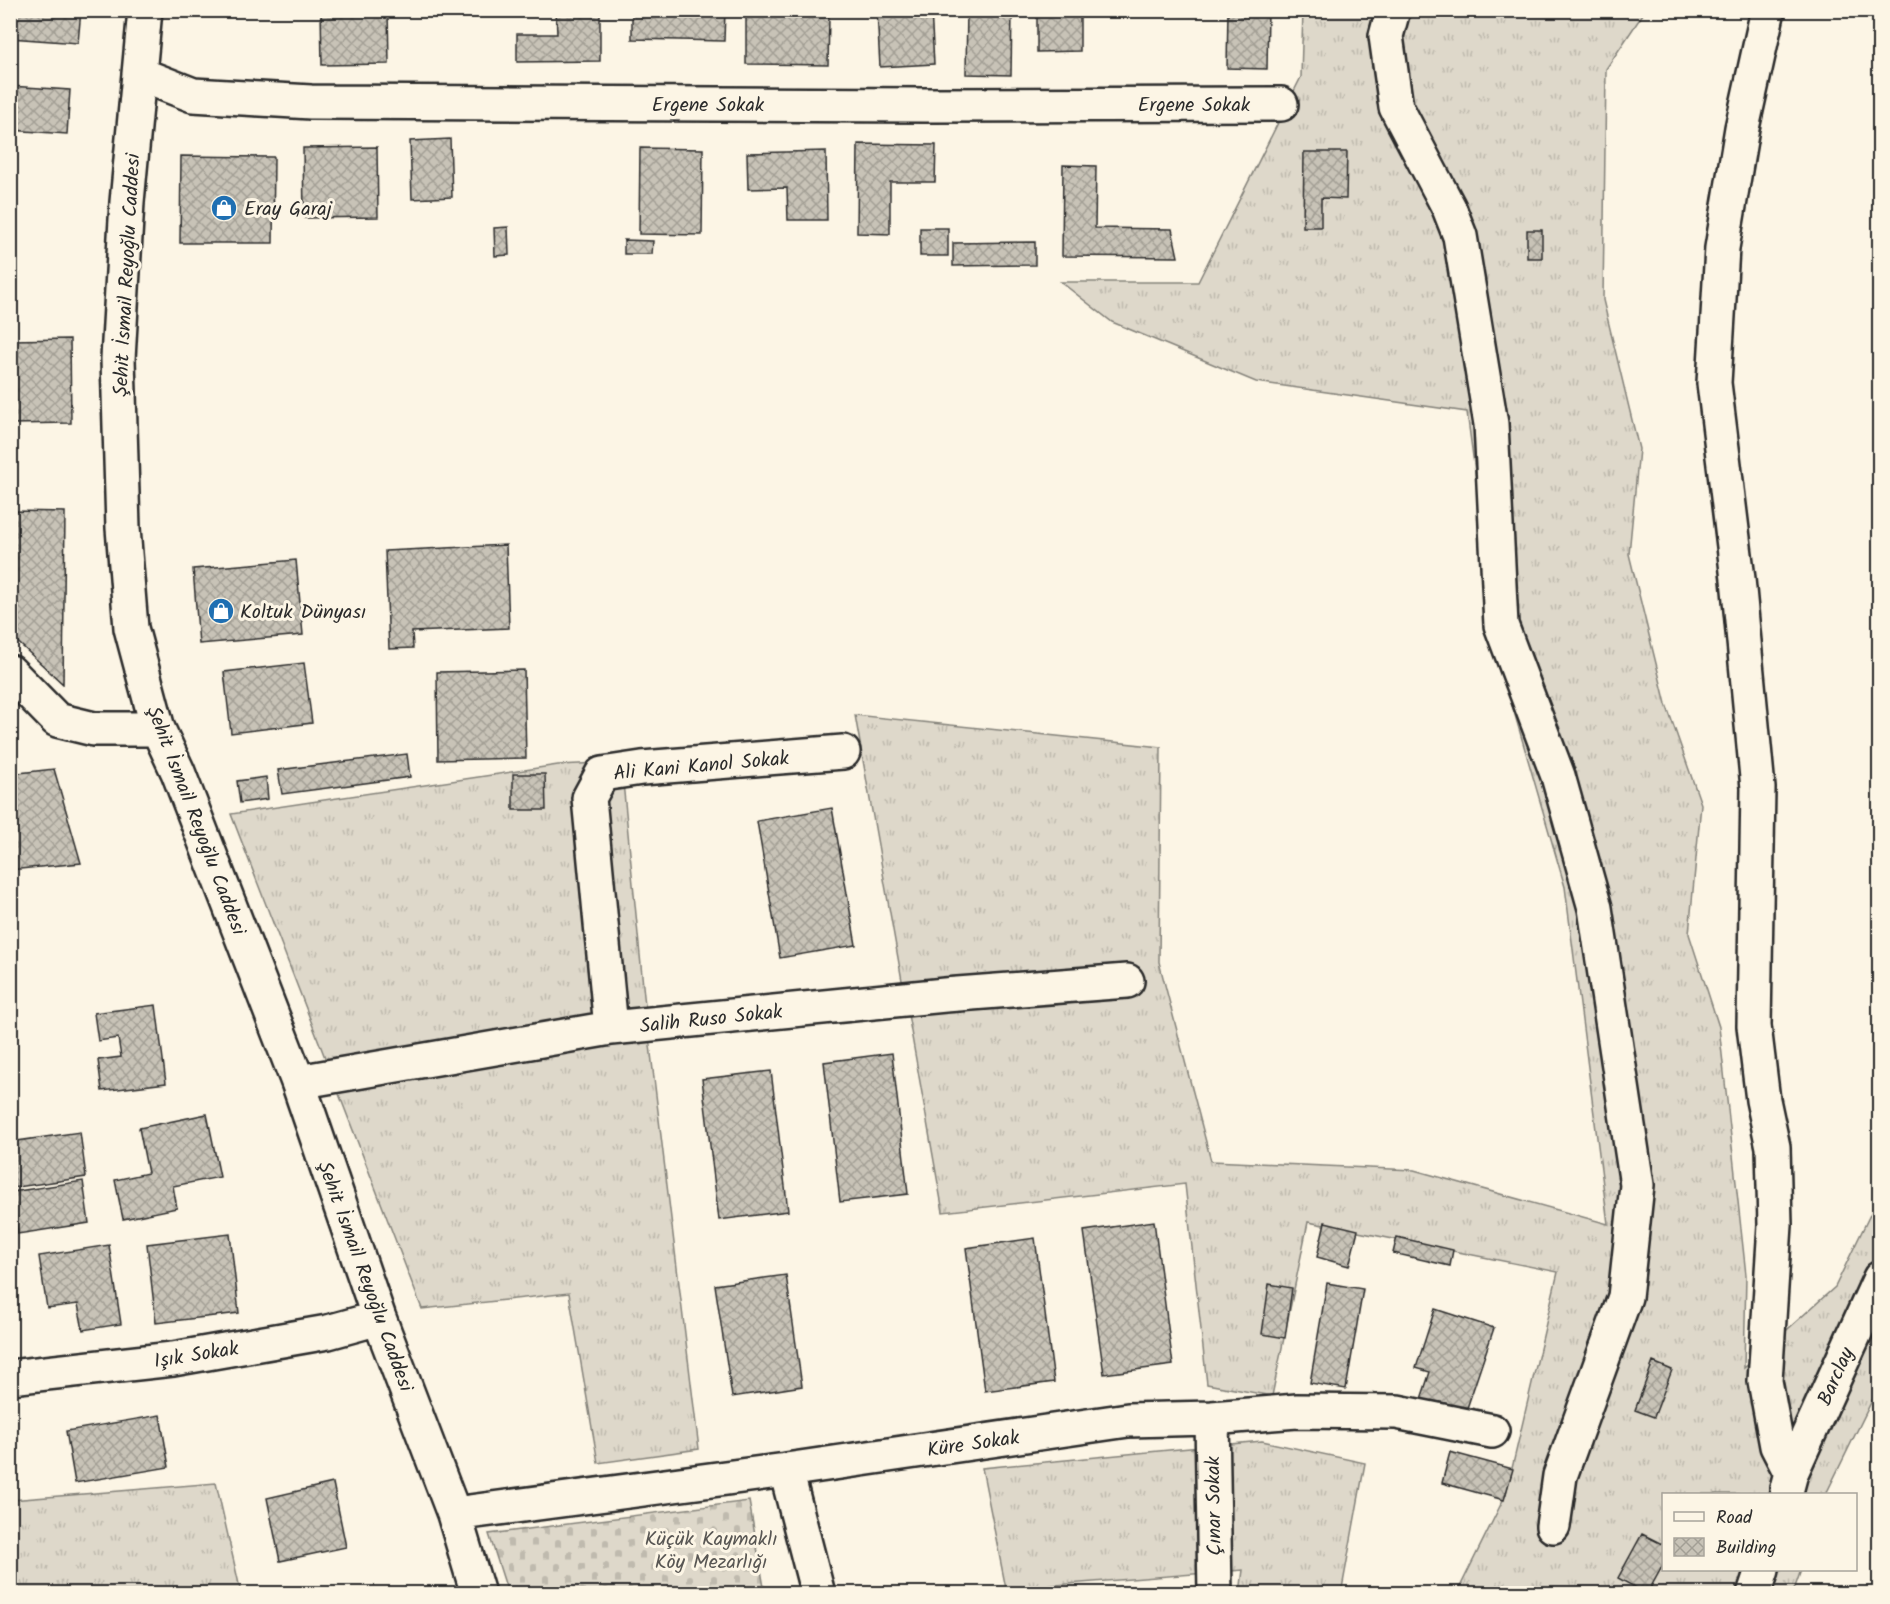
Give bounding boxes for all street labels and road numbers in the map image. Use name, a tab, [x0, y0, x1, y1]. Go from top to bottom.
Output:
street label: Ergene Sokak	[652, 90, 765, 122]
street label: Ergene Sokak	[1138, 90, 1251, 122]
street label: Şehit İsmail Reyoğlu Caddesi	[106, 151, 150, 397]
street label: Şehit İsmail Reyoğlu Caddesi	[137, 701, 254, 941]
street label: Ali Kani Kanol Sokak	[612, 743, 791, 791]
street label: Salih Ruso Sokak	[638, 997, 785, 1043]
street label: Şehit İsmail Reyoğlu Caddesi	[307, 1157, 421, 1398]
street label: Işık Sokak	[152, 1333, 241, 1378]
street label: Barclay	[1810, 1342, 1864, 1411]
street label: Küre Sokak	[925, 1423, 1022, 1467]
street label: Çınar Sokak	[1198, 1455, 1232, 1556]

